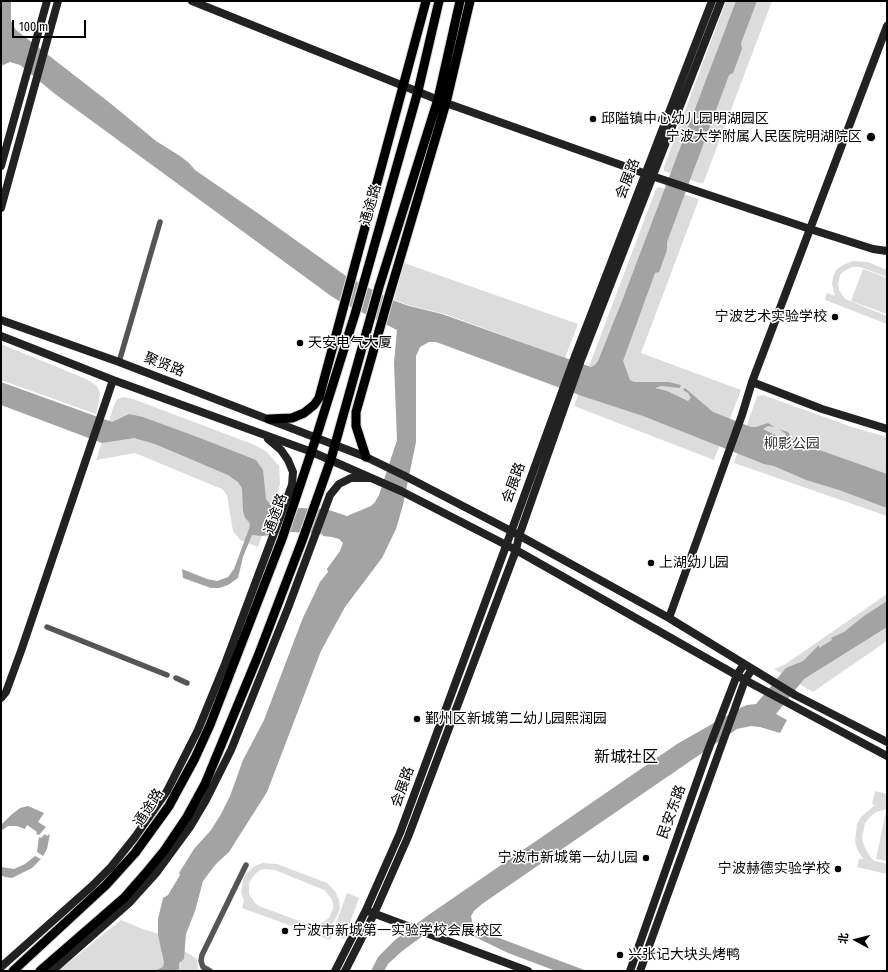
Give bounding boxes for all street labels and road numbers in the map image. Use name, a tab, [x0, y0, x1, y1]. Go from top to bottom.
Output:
street label: 会展路	[613, 156, 643, 202]
street label: 通途路	[357, 182, 385, 228]
street label: 聚贤路	[141, 350, 187, 380]
street label: 会展路	[499, 460, 529, 506]
street label: 通途路	[261, 491, 291, 537]
street label: 会展路	[388, 764, 418, 810]
street label: 民安东路	[655, 783, 689, 841]
street label: 通途路	[131, 786, 167, 830]

